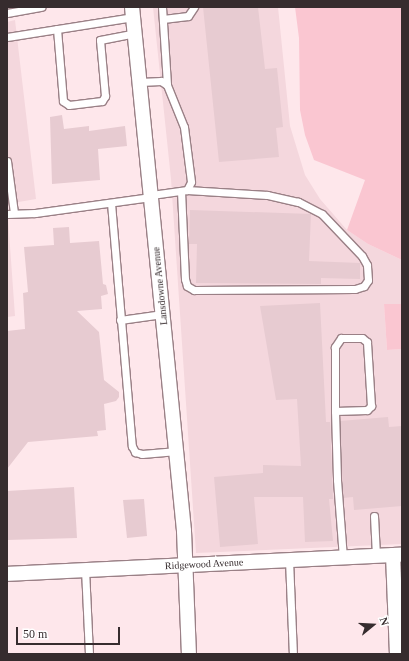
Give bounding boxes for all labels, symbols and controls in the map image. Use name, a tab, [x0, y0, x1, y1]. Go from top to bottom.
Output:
street label: Lansdowne Avenue	[150, 246, 170, 326]
street label: Ridgewood Avenue	[164, 556, 244, 572]
north arrow	[353, 605, 393, 645]
text: N	[377, 616, 391, 627]
scale bar	[18, 619, 122, 645]
text: 50 m	[23, 627, 47, 641]

